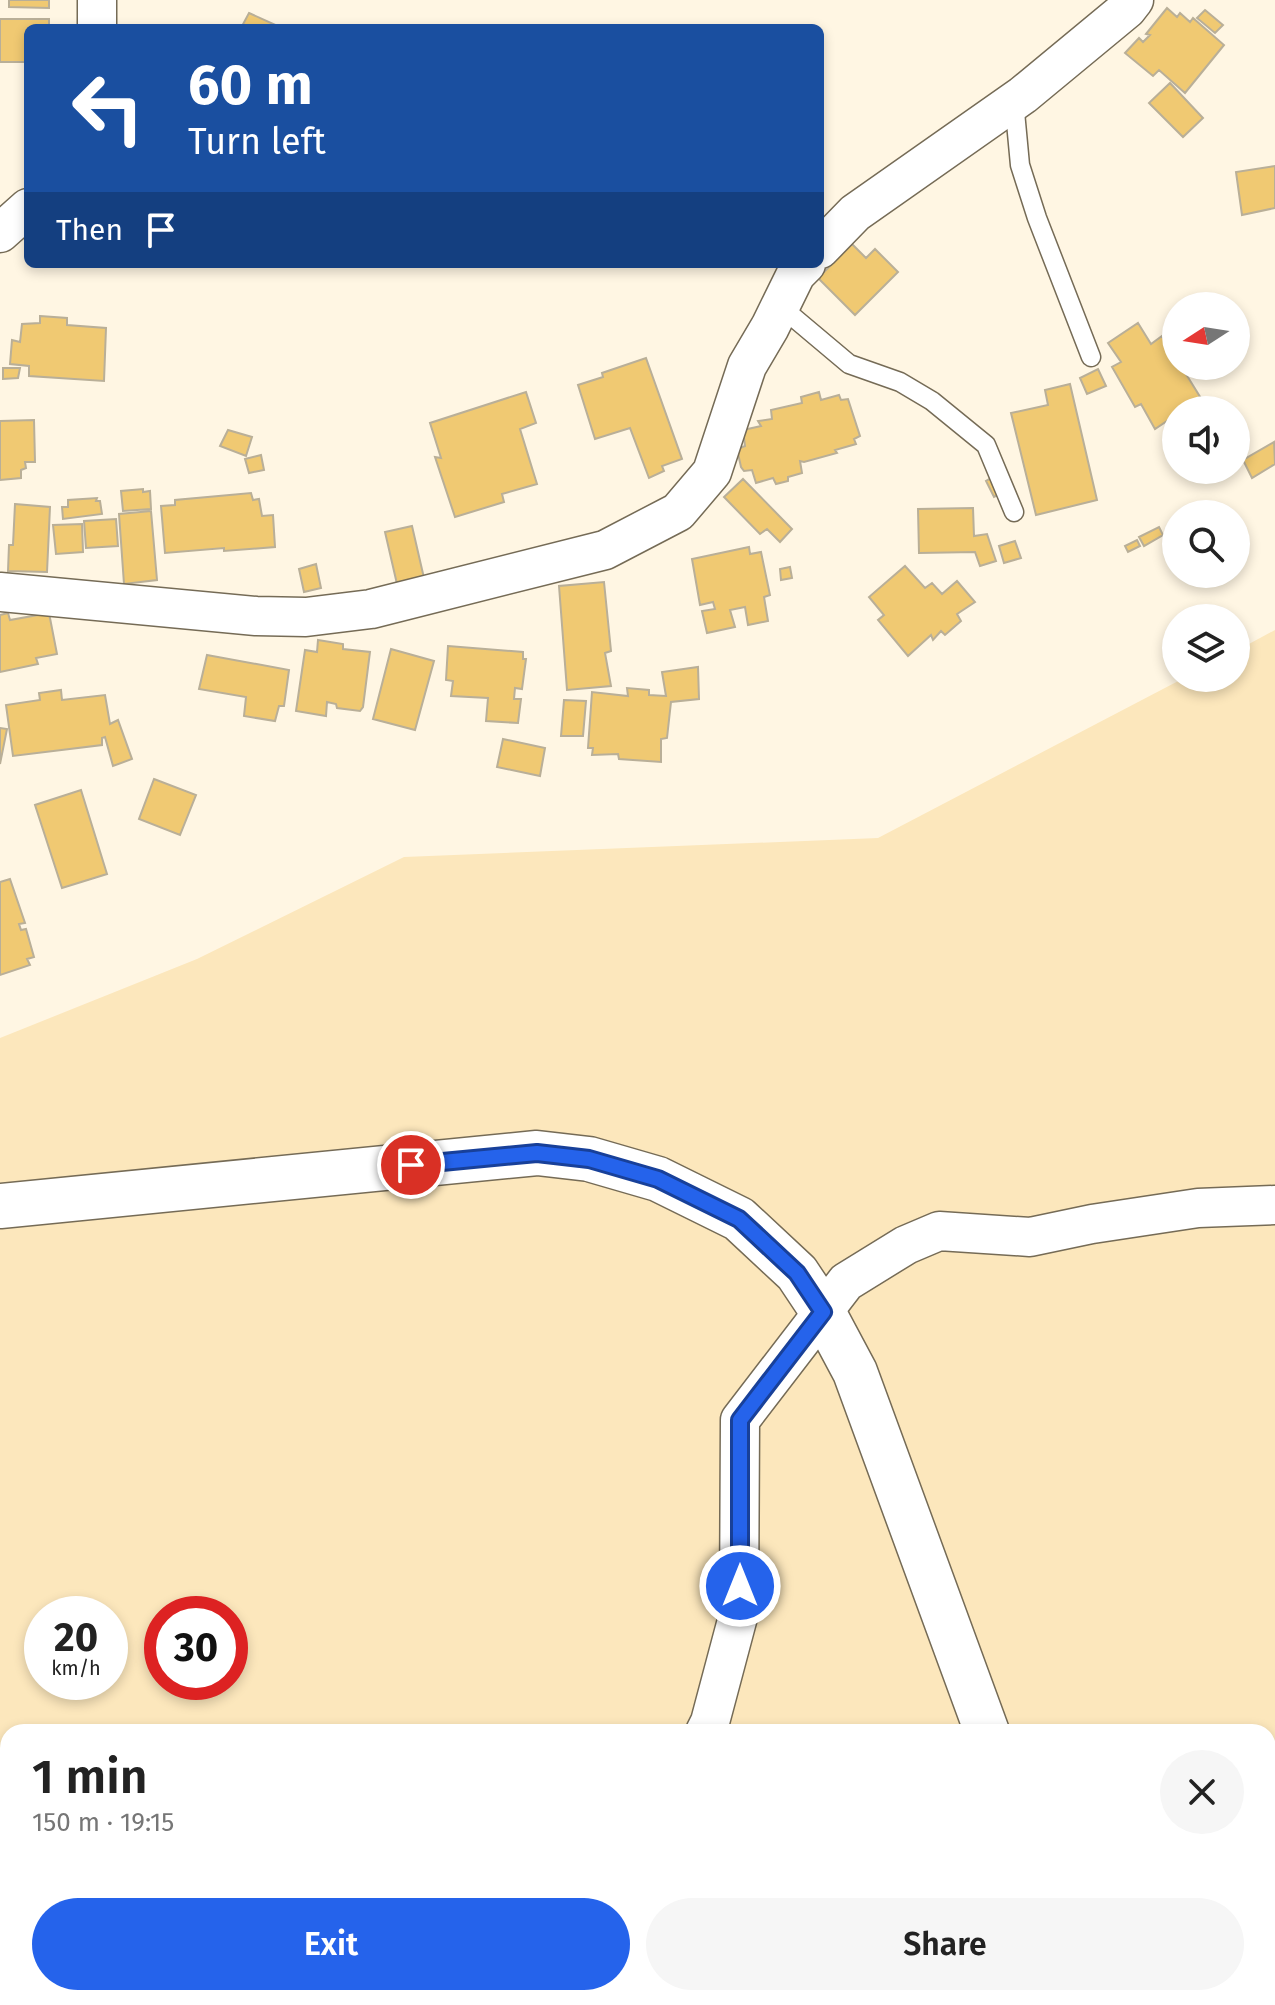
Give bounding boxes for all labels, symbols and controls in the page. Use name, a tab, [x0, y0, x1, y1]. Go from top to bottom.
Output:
text: 60 m	[188, 52, 313, 119]
icon: left	[56, 56, 160, 160]
text: Turn left	[188, 120, 326, 164]
icon: arrive	[139, 208, 183, 252]
text: Then	[56, 212, 123, 248]
north arrow	[1162, 292, 1250, 380]
map controls	[1162, 292, 1250, 692]
button: sound	[1162, 396, 1250, 484]
button: search	[1162, 500, 1250, 588]
button: layers	[1162, 604, 1250, 692]
pin	[377, 1131, 445, 1199]
icon: arrive	[389, 1143, 433, 1187]
position arrow	[698, 1544, 782, 1628]
speed limit sign: 30	[144, 1596, 248, 1700]
text: 20	[54, 1614, 98, 1662]
text: km/h	[51, 1656, 101, 1680]
text: 1 min	[32, 1748, 148, 1806]
button: close	[1160, 1750, 1244, 1834]
text: 150 m · 19:15	[32, 1807, 174, 1838]
button: Exit	[32, 1898, 630, 1990]
button: Share	[646, 1898, 1244, 1990]

